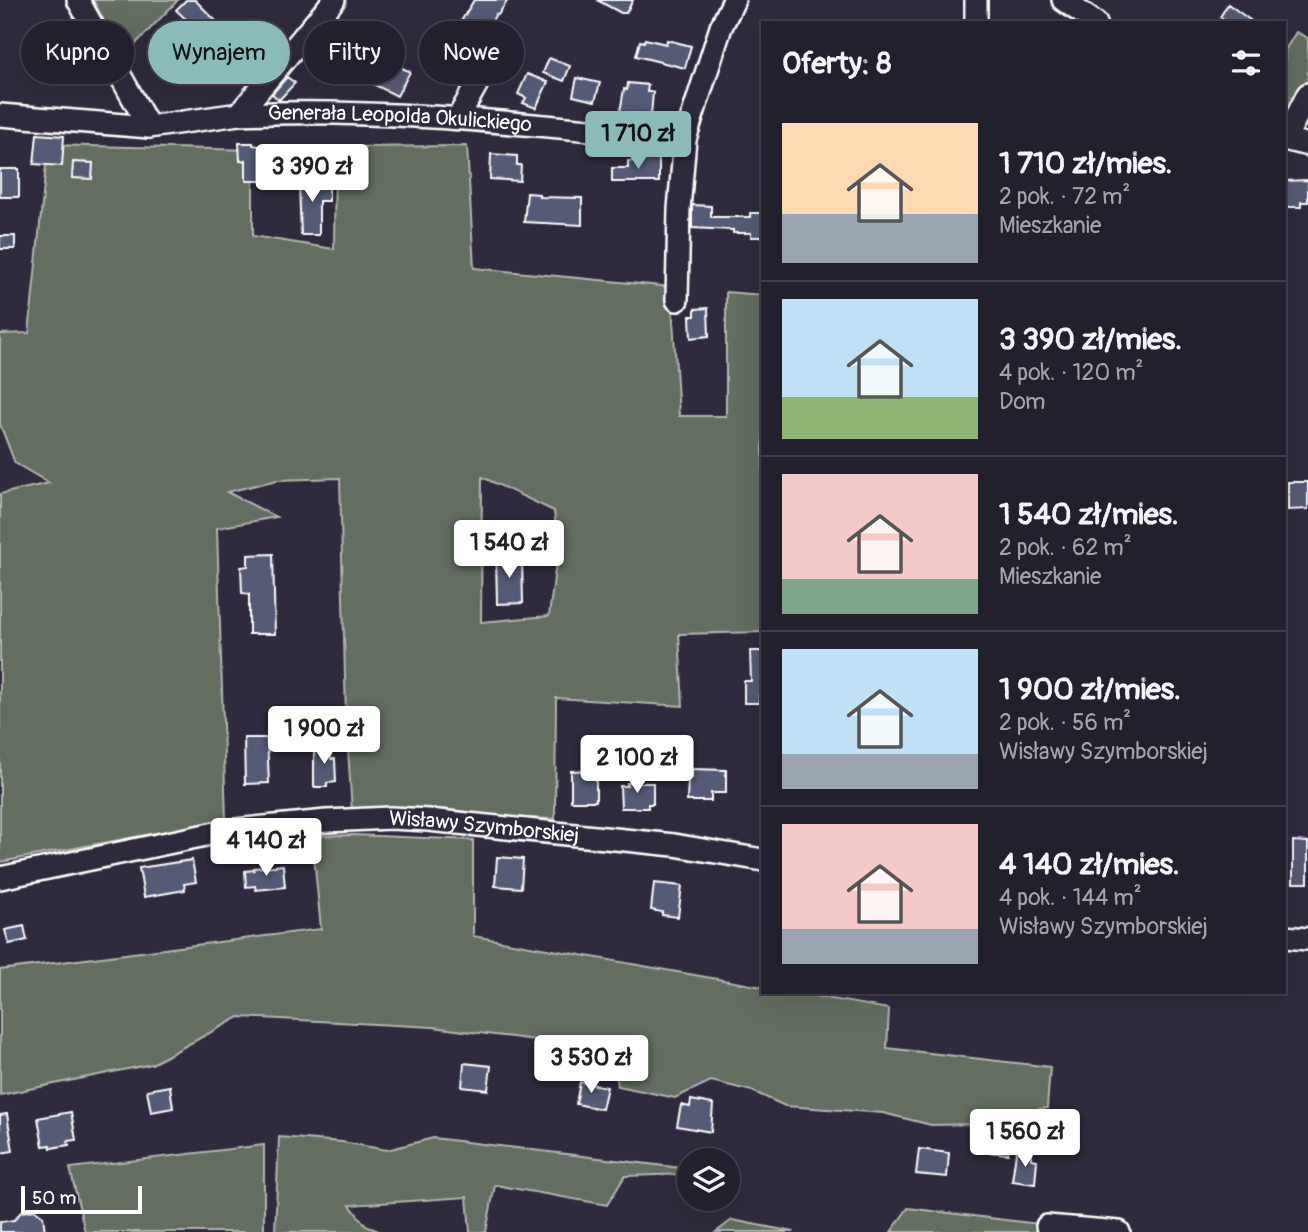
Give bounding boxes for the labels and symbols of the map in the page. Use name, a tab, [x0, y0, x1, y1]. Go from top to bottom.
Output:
street label: Generała Leopolda Okulickiego	[268, 100, 533, 138]
pin: 1 710 zł	[566, 111, 710, 171]
pin: 3 390 zł	[240, 144, 384, 204]
pin: 1 540 zł	[437, 520, 581, 580]
pin: 1 900 zł	[252, 706, 396, 766]
pin: 2 100 zł	[565, 736, 709, 795]
street label: Wisławy Szymborskiej	[388, 805, 580, 849]
pin: 4 140 zł	[194, 818, 338, 878]
pin: 3 530 zł	[519, 1036, 663, 1095]
pin: 1 560 zł	[953, 1110, 1097, 1169]
scale bar	[21, 1183, 142, 1215]

